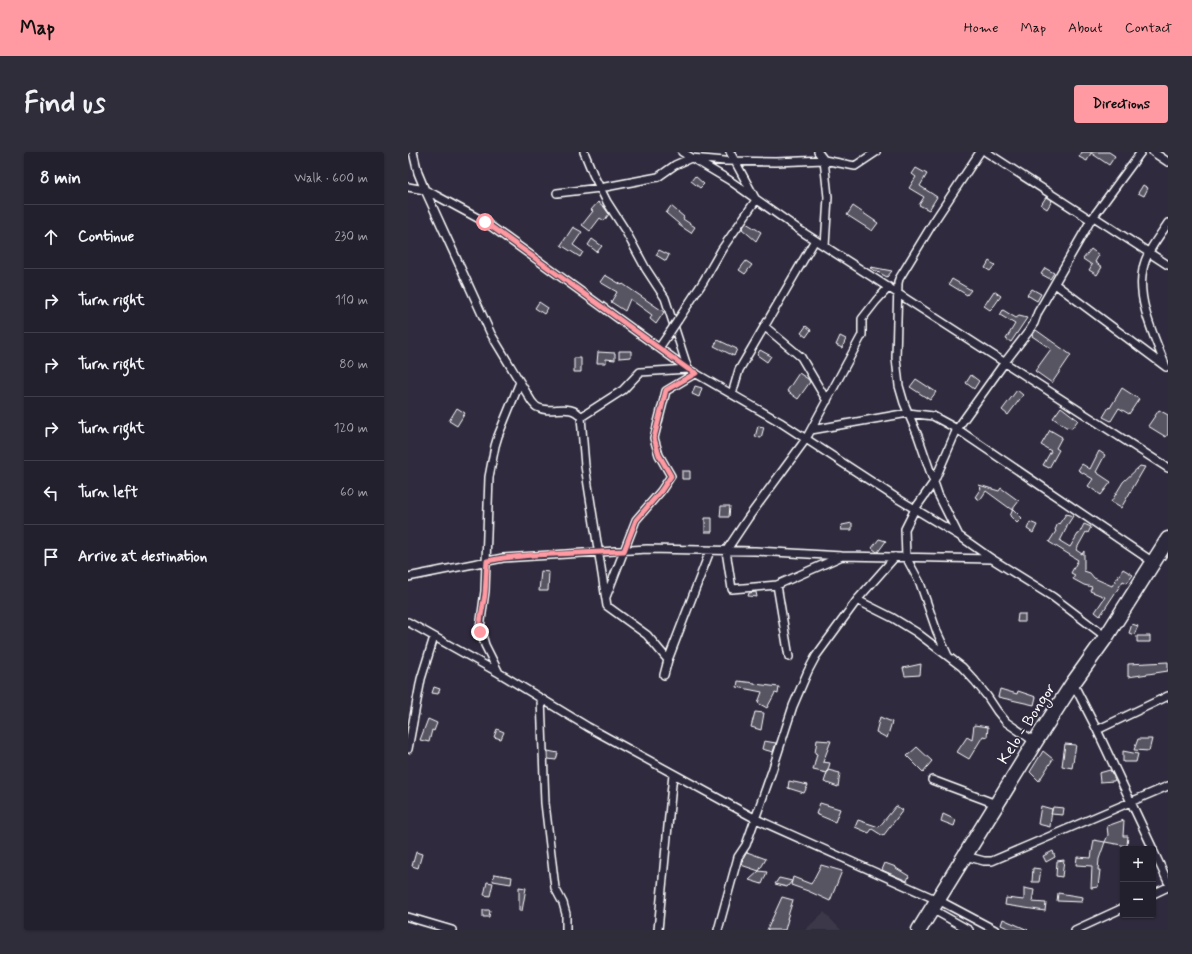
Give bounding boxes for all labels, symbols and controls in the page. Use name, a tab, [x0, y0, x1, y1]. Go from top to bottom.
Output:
text: Map	[20, 16, 55, 41]
text: Home	[964, 19, 998, 37]
text: Map	[1020, 19, 1046, 37]
text: About	[1068, 19, 1103, 37]
text: Contact	[1125, 19, 1172, 37]
button: Directions	[1074, 85, 1168, 123]
text: Find us	[24, 86, 105, 123]
text: 8 min	[40, 167, 81, 189]
text: Walk · 600 m	[294, 170, 368, 187]
route start	[476, 213, 494, 231]
icon: ahead	[40, 226, 62, 248]
text: Continue	[78, 227, 134, 247]
text: 230 m	[334, 228, 368, 245]
icon: right	[40, 290, 62, 312]
text: Turn right	[78, 291, 145, 311]
text: 110 m	[335, 292, 368, 309]
icon: right	[40, 354, 62, 376]
text: Turn right	[78, 355, 145, 375]
text: 80 m	[339, 356, 368, 373]
icon: right	[40, 418, 62, 440]
text: Turn right	[78, 419, 145, 439]
text: 120 m	[334, 420, 368, 437]
icon: left	[40, 482, 62, 504]
text: Turn left	[78, 483, 138, 503]
text: 60 m	[340, 484, 368, 501]
icon: arrive	[40, 546, 62, 568]
text: Arrive at destination	[78, 547, 207, 567]
route end	[471, 623, 489, 641]
street label: Kelo - Bongor	[993, 679, 1062, 769]
map controls	[1120, 846, 1156, 918]
button: +	[1120, 846, 1156, 882]
button: −	[1120, 882, 1156, 918]

